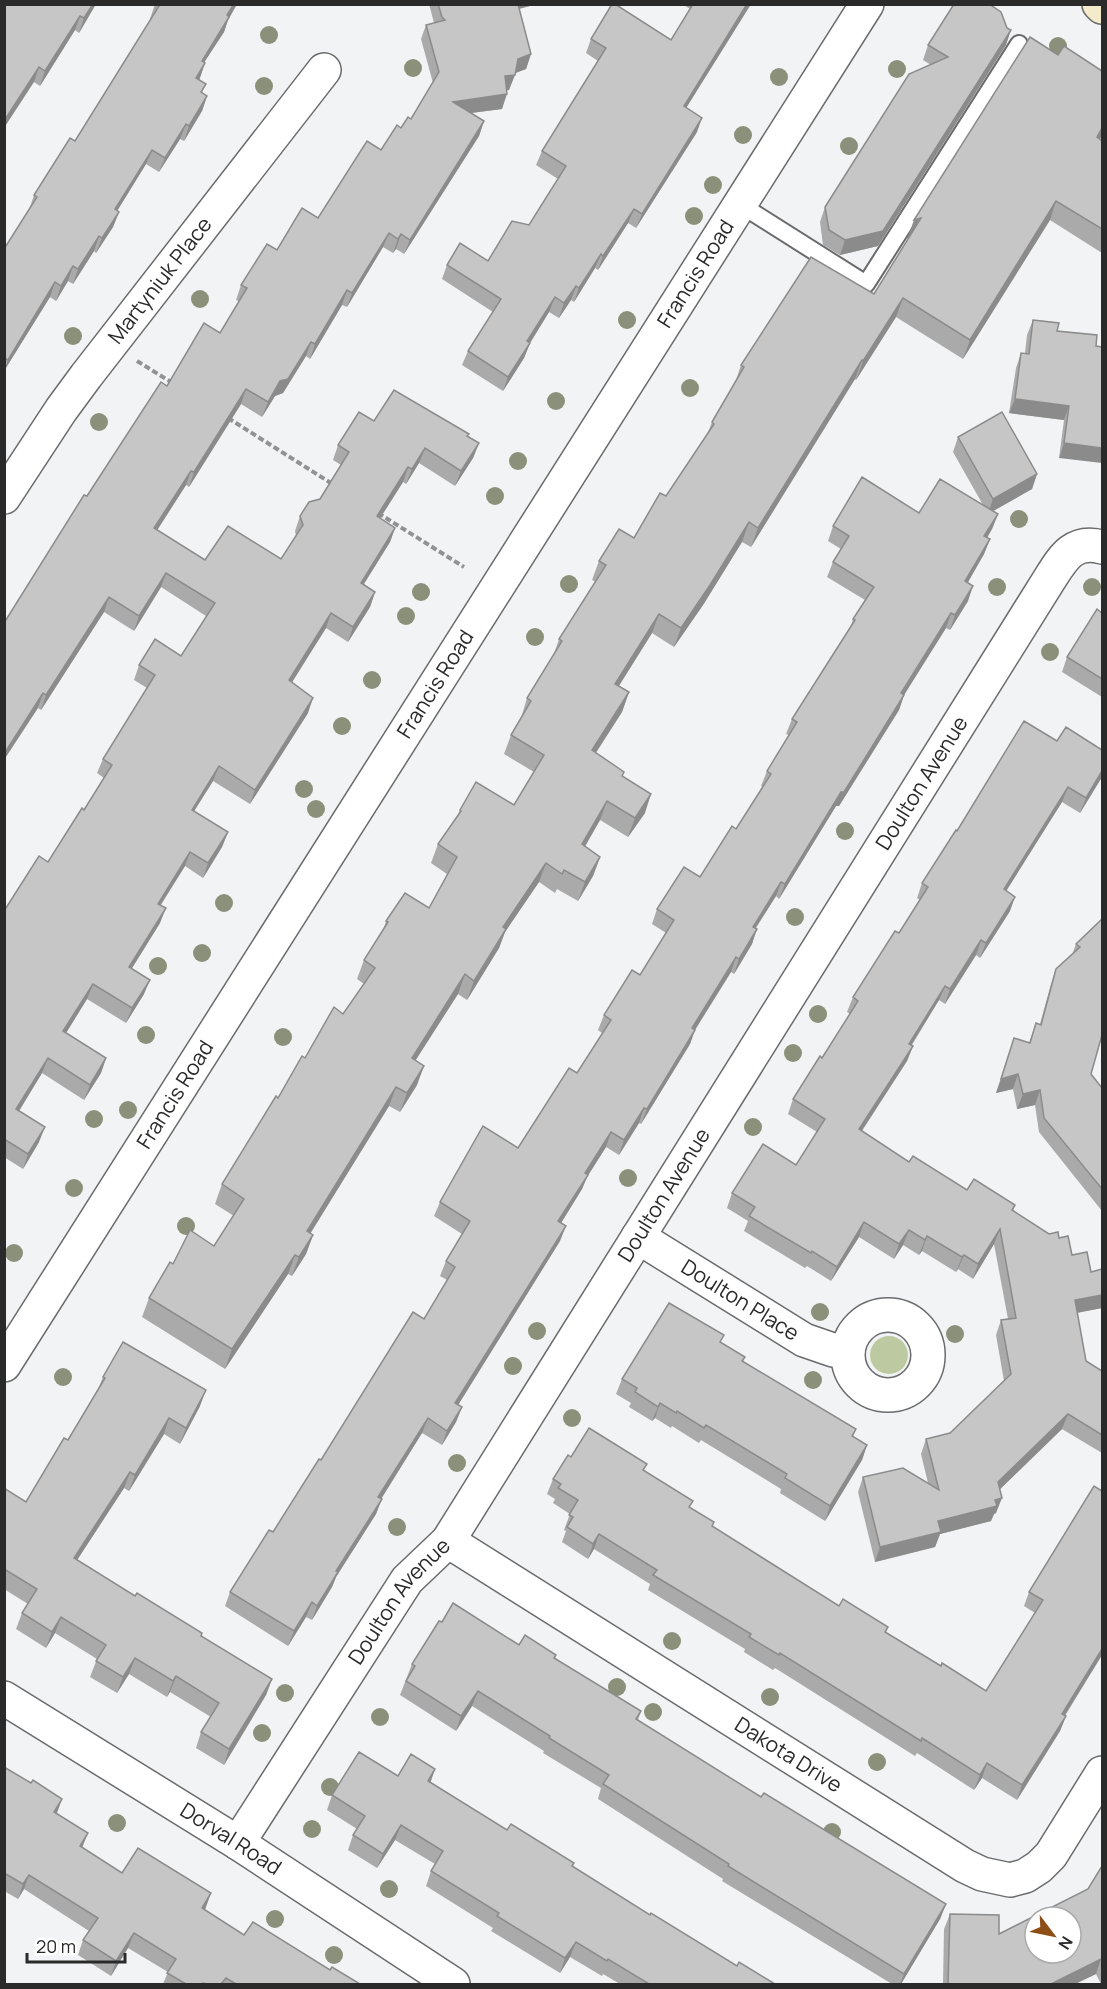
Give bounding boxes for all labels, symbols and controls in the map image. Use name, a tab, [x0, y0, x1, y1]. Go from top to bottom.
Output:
street label: Martyniuk Place	[101, 211, 218, 349]
street label: Francis Road	[650, 214, 740, 333]
street label: Francis Road	[390, 624, 480, 743]
street label: Doulton Avenue	[869, 710, 974, 855]
street label: Francis Road	[130, 1035, 219, 1154]
street label: Doulton Avenue	[611, 1122, 716, 1267]
street label: Doulton Place	[676, 1252, 805, 1347]
street label: Doulton Avenue	[341, 1531, 456, 1670]
street label: Dakota Drive	[730, 1710, 848, 1798]
street label: Dorval Road	[175, 1796, 287, 1881]
north arrow	[1023, 1905, 1083, 1965]
scale bar	[27, 1926, 124, 1964]
text: N	[1053, 1932, 1078, 1954]
text: 20 m	[36, 1934, 76, 1958]

